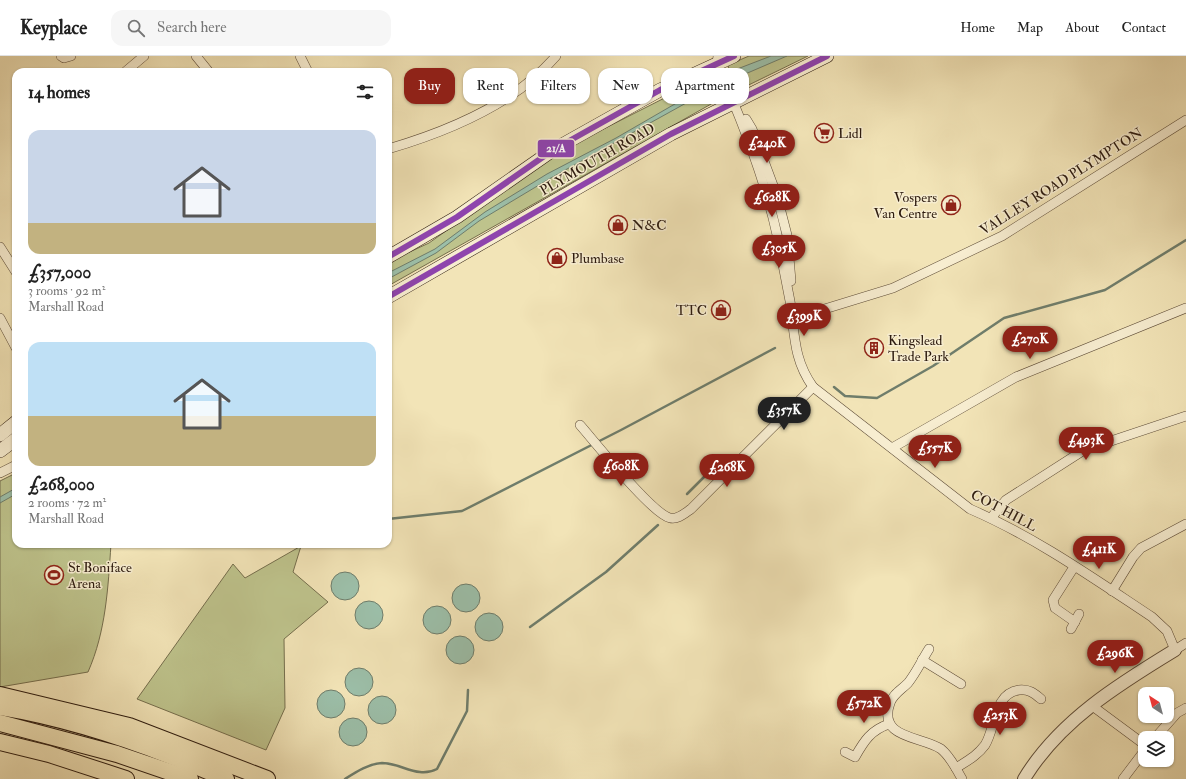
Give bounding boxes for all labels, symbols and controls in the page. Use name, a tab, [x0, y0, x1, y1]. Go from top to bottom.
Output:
search box	[111, 10, 391, 46]
text: Keyplace	[20, 16, 87, 40]
icon: search	[125, 17, 147, 39]
text: Search here	[157, 18, 226, 37]
text: Home	[960, 19, 995, 36]
text: Map	[1017, 19, 1043, 36]
text: About	[1065, 19, 1099, 36]
text: Contact	[1121, 19, 1166, 36]
chip: Buy	[404, 68, 455, 104]
chip: Rent	[463, 68, 518, 104]
chip: Filters	[526, 68, 590, 104]
chip: New	[598, 68, 653, 104]
chip: Apartment	[661, 68, 749, 104]
icon: filters	[354, 81, 376, 103]
text: 14 homes	[28, 82, 90, 103]
street label: PLYMOUTH ROAD	[537, 120, 658, 199]
supermarket icon: Lidl	[813, 122, 835, 144]
street label: VALLEY ROAD PLYMPTON	[977, 124, 1146, 239]
place label: Lidl	[838, 125, 863, 142]
pin: £240K	[739, 130, 795, 164]
text: £240K	[748, 135, 786, 151]
line badge: 21/A	[537, 139, 575, 158]
text: 21/A	[546, 142, 567, 155]
icon: home	[166, 156, 238, 228]
pin: £628K	[744, 184, 800, 218]
text: £628K	[753, 189, 791, 205]
place label: Vospers Van Centre	[874, 189, 937, 222]
shop icon: Vospers Van Centre	[940, 194, 962, 216]
shop icon: N&C	[607, 214, 629, 236]
place label: N&C	[632, 217, 667, 234]
pin: £305K	[751, 235, 807, 269]
text: £305K	[761, 240, 797, 256]
shop icon: Plumbase	[546, 247, 568, 269]
place label: Plumbase	[571, 250, 624, 267]
text: £357,000	[28, 262, 91, 283]
text: 3 rooms · 92 m²	[28, 283, 105, 299]
text: Marshall Road	[28, 299, 104, 315]
shop icon: TTC	[710, 299, 732, 321]
place label: TTC	[676, 302, 707, 319]
pin: £399K	[776, 303, 832, 337]
text: £399K	[786, 308, 822, 324]
pin: £270K	[1002, 326, 1058, 360]
text: £270K	[1012, 331, 1048, 347]
place label: Kingslead Trade Park	[888, 332, 949, 365]
building icon: Kingslead Trade Park	[863, 337, 885, 359]
icon: home	[166, 368, 238, 440]
pin: £357K	[756, 397, 812, 431]
text: £357K	[767, 402, 801, 418]
pin: £493K	[1058, 427, 1114, 461]
text: £493K	[1068, 432, 1104, 448]
pin: £557K	[907, 435, 963, 469]
text: £557K	[917, 440, 953, 456]
pin: £608K	[593, 453, 649, 487]
pin: £268K	[699, 454, 755, 488]
text: £608K	[602, 458, 640, 474]
text: £268K	[708, 459, 746, 475]
text: £268,000	[28, 474, 95, 495]
street label: COT HILL	[968, 486, 1040, 535]
text: 2 rooms · 72 m²	[28, 495, 106, 511]
text: Marshall Road	[28, 511, 104, 527]
pin: £411K	[1071, 536, 1127, 570]
text: £411K	[1082, 541, 1116, 557]
place label: St Boniface Arena	[67, 559, 132, 592]
sports icon: St Boniface Arena	[43, 564, 65, 586]
pin: £296K	[1087, 640, 1143, 674]
text: £296K	[1096, 645, 1134, 661]
north arrow	[1138, 687, 1174, 723]
map controls	[1138, 687, 1174, 767]
pin: £572K	[836, 690, 892, 724]
text: £572K	[846, 695, 882, 711]
pin: £253K	[972, 702, 1028, 736]
text: £253K	[982, 707, 1018, 723]
button: layers	[1138, 731, 1174, 767]

